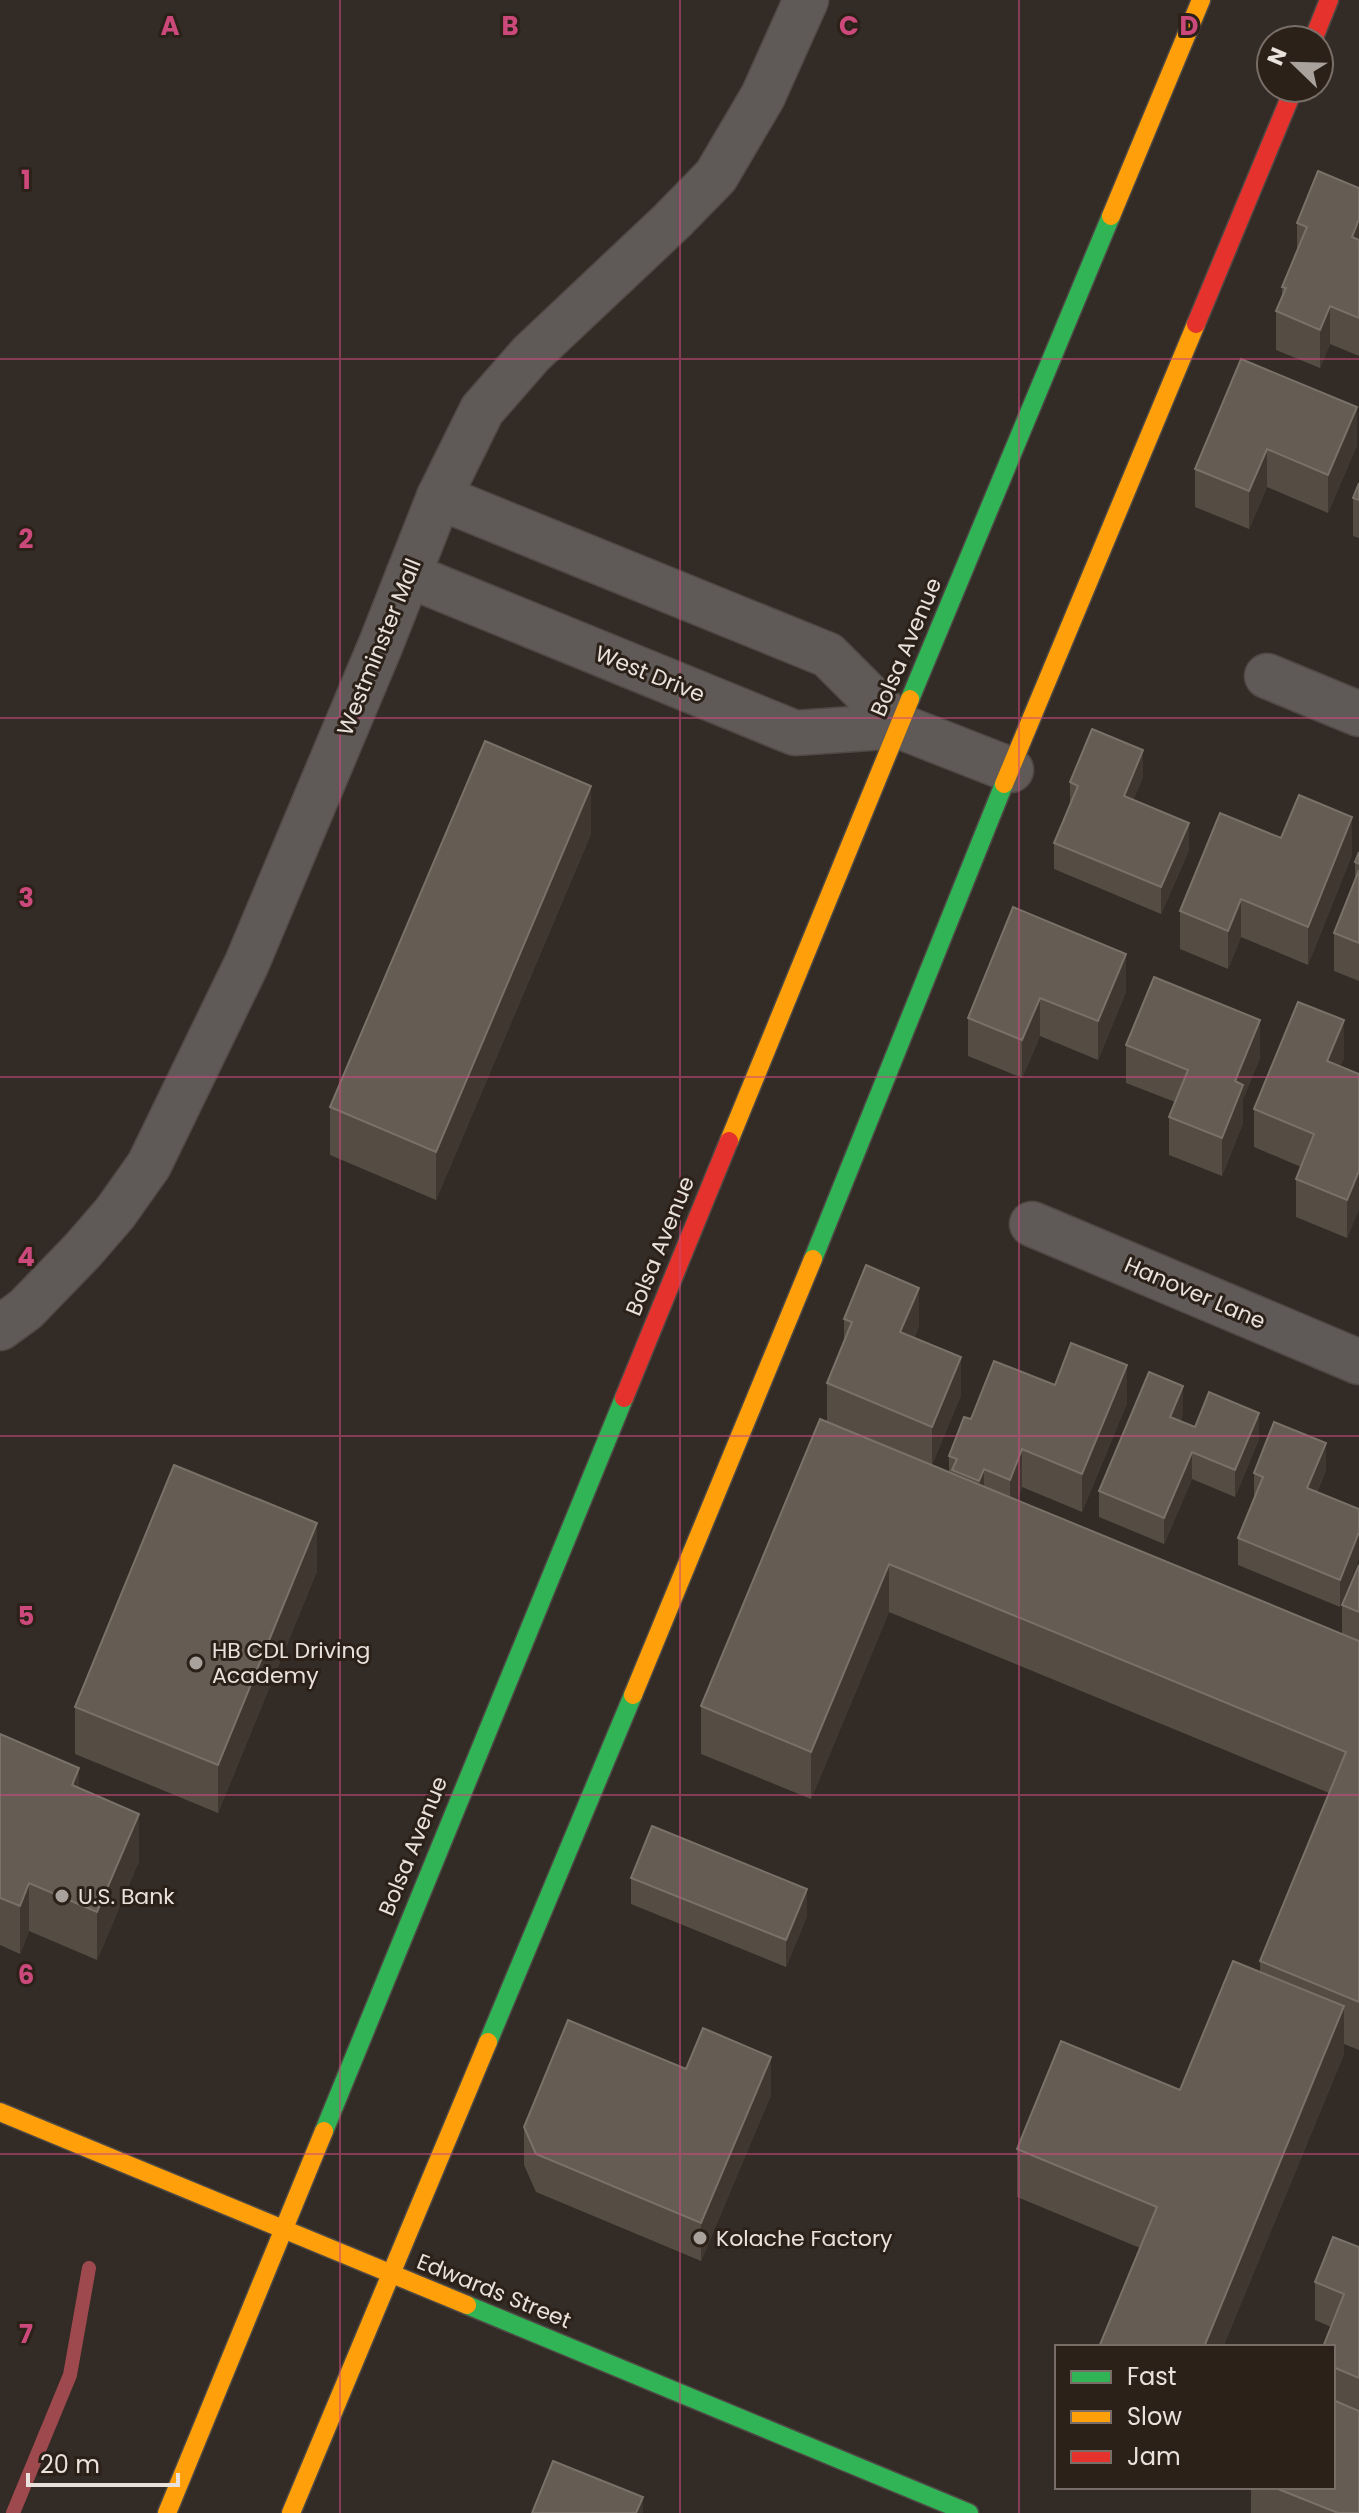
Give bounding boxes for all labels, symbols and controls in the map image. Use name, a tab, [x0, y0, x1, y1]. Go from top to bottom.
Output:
text: A	[160, 8, 180, 44]
text: B	[501, 8, 519, 44]
text: C	[839, 8, 859, 44]
text: D	[1180, 8, 1199, 44]
north arrow	[1255, 24, 1335, 104]
text: N	[1260, 43, 1295, 70]
text: 1	[21, 162, 31, 198]
text: 2	[19, 521, 34, 557]
street label: Westminster Mall	[329, 554, 429, 740]
street label: Bolsa Avenue	[863, 573, 949, 721]
street label: West Drive	[591, 638, 709, 710]
text: 3	[18, 880, 34, 916]
street label: Bolsa Avenue	[618, 1172, 702, 1320]
text: 4	[17, 1239, 35, 1275]
street label: Hanover Lane	[1120, 1249, 1270, 1337]
text: 5	[18, 1598, 34, 1634]
place label: HB CDL Driving Academy	[212, 1635, 370, 1691]
marker: HB CDL Driving Academy	[187, 1654, 205, 1672]
street label: Bolsa Avenue	[371, 1772, 455, 1920]
place label: U.S. Bank	[78, 1881, 175, 1912]
marker: U.S. Bank	[53, 1887, 71, 1905]
text: 6	[18, 1957, 34, 1993]
place label: Kolache Factory	[716, 2223, 893, 2254]
marker: Kolache Factory	[691, 2229, 709, 2247]
street label: Edwards Street	[412, 2246, 576, 2336]
text: 7	[19, 2316, 33, 2352]
legend	[1055, 2345, 1335, 2489]
text: Fast	[1127, 2360, 1177, 2393]
text: Slow	[1127, 2400, 1182, 2433]
scale bar	[28, 2437, 178, 2487]
text: Jam	[1127, 2440, 1181, 2473]
text: 20 m	[40, 2448, 100, 2481]

